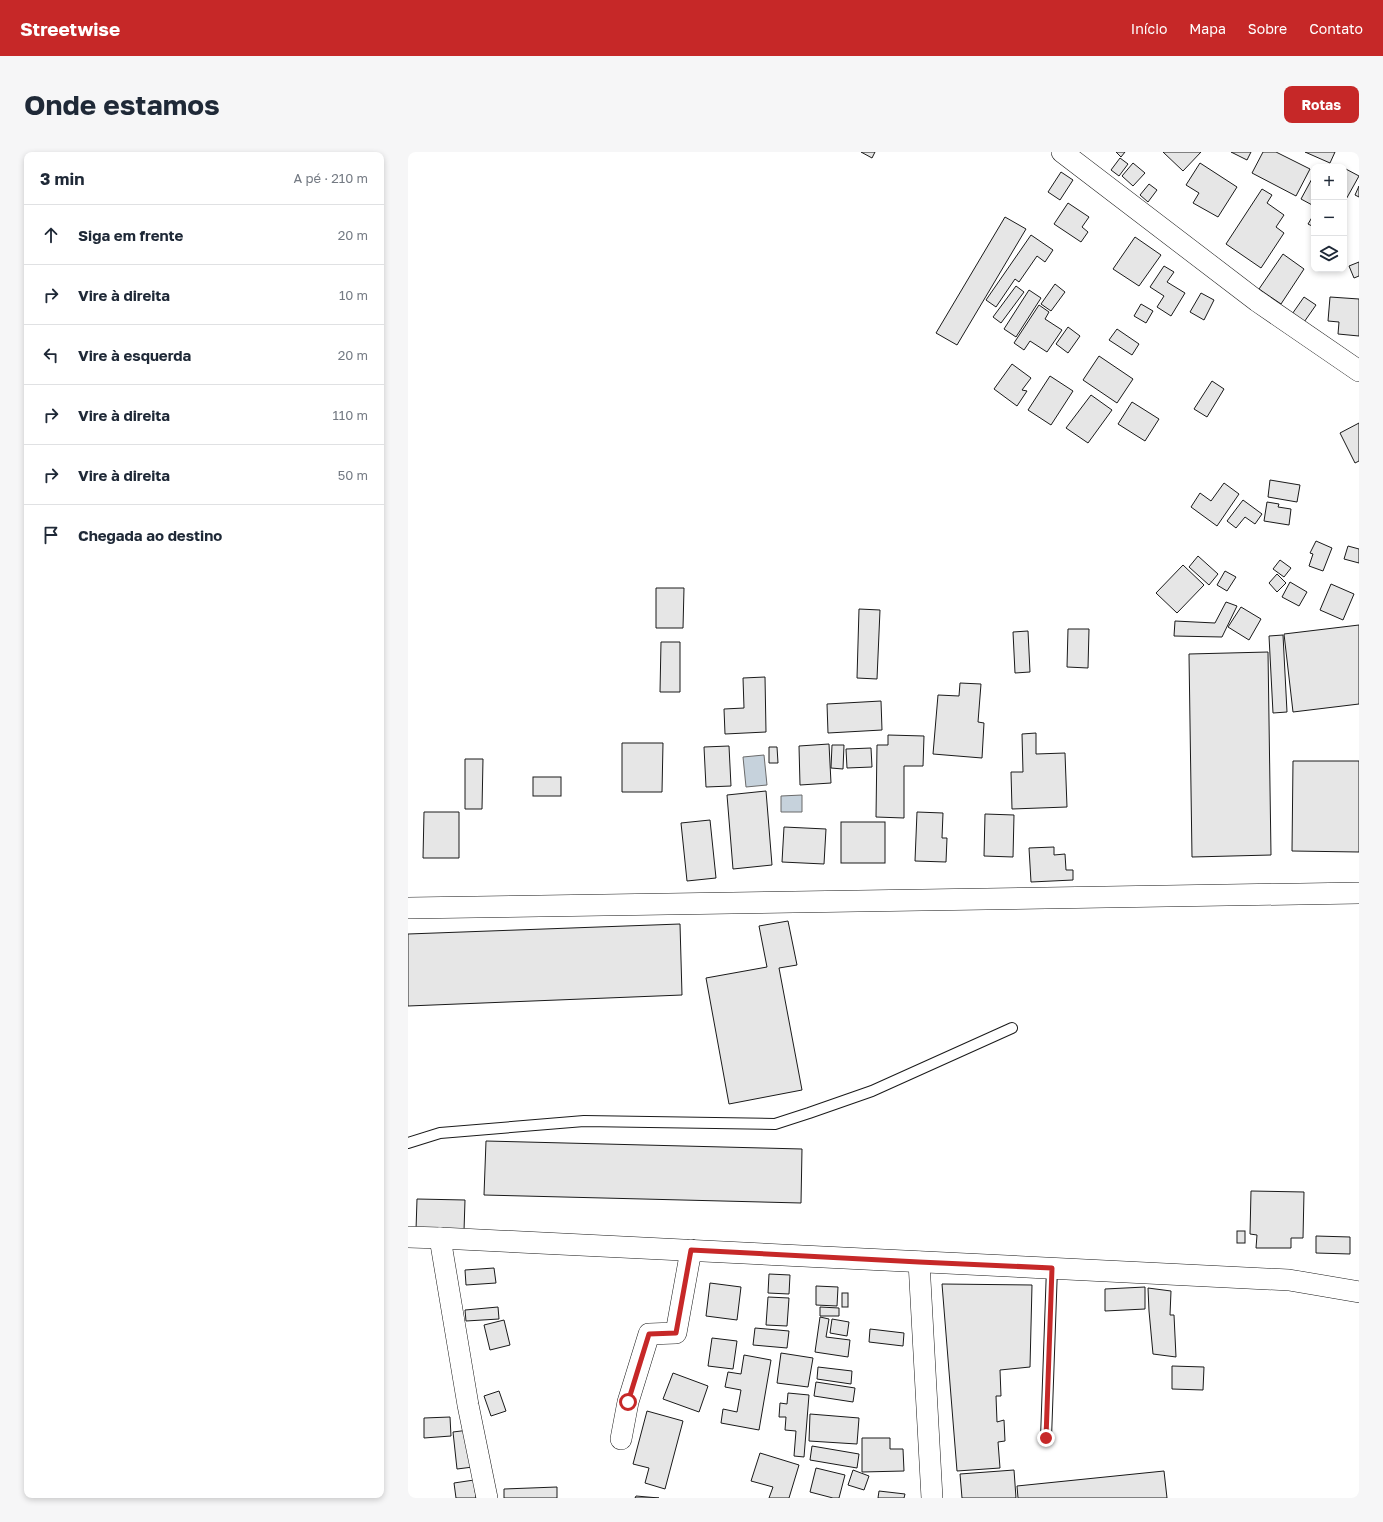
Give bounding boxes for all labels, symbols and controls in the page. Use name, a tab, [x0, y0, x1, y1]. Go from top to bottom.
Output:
text: Streetwise	[20, 17, 120, 40]
text: Início	[1131, 20, 1167, 37]
text: Mapa	[1189, 20, 1226, 37]
text: Sobre	[1248, 20, 1287, 37]
text: Contato	[1309, 20, 1363, 37]
button: Rotas	[1284, 86, 1359, 123]
text: Onde estamos	[24, 88, 220, 121]
map controls	[1311, 164, 1347, 272]
button: +	[1311, 164, 1347, 200]
text: 3 min	[40, 168, 84, 189]
text: A pé · 210 m	[293, 170, 368, 186]
button: −	[1311, 200, 1347, 236]
icon: ahead	[40, 224, 62, 246]
text: Siga em frente	[78, 226, 183, 244]
text: 20 m	[338, 227, 368, 243]
button: layers	[1311, 236, 1347, 272]
icon: right	[40, 284, 62, 306]
text: Vire à direita	[78, 286, 170, 304]
text: 10 m	[339, 287, 368, 303]
icon: left	[40, 344, 62, 366]
text: Vire à esquerda	[78, 346, 191, 364]
text: 20 m	[338, 347, 368, 363]
icon: right	[40, 404, 62, 426]
text: Vire à direita	[78, 406, 170, 424]
text: 110 m	[333, 407, 368, 423]
icon: right	[40, 464, 62, 486]
text: Vire à direita	[78, 466, 170, 484]
text: 50 m	[338, 467, 368, 483]
icon: arrive	[40, 524, 62, 546]
text: Chegada ao destino	[78, 526, 222, 544]
route start	[619, 1393, 637, 1411]
route end	[1037, 1429, 1055, 1447]

